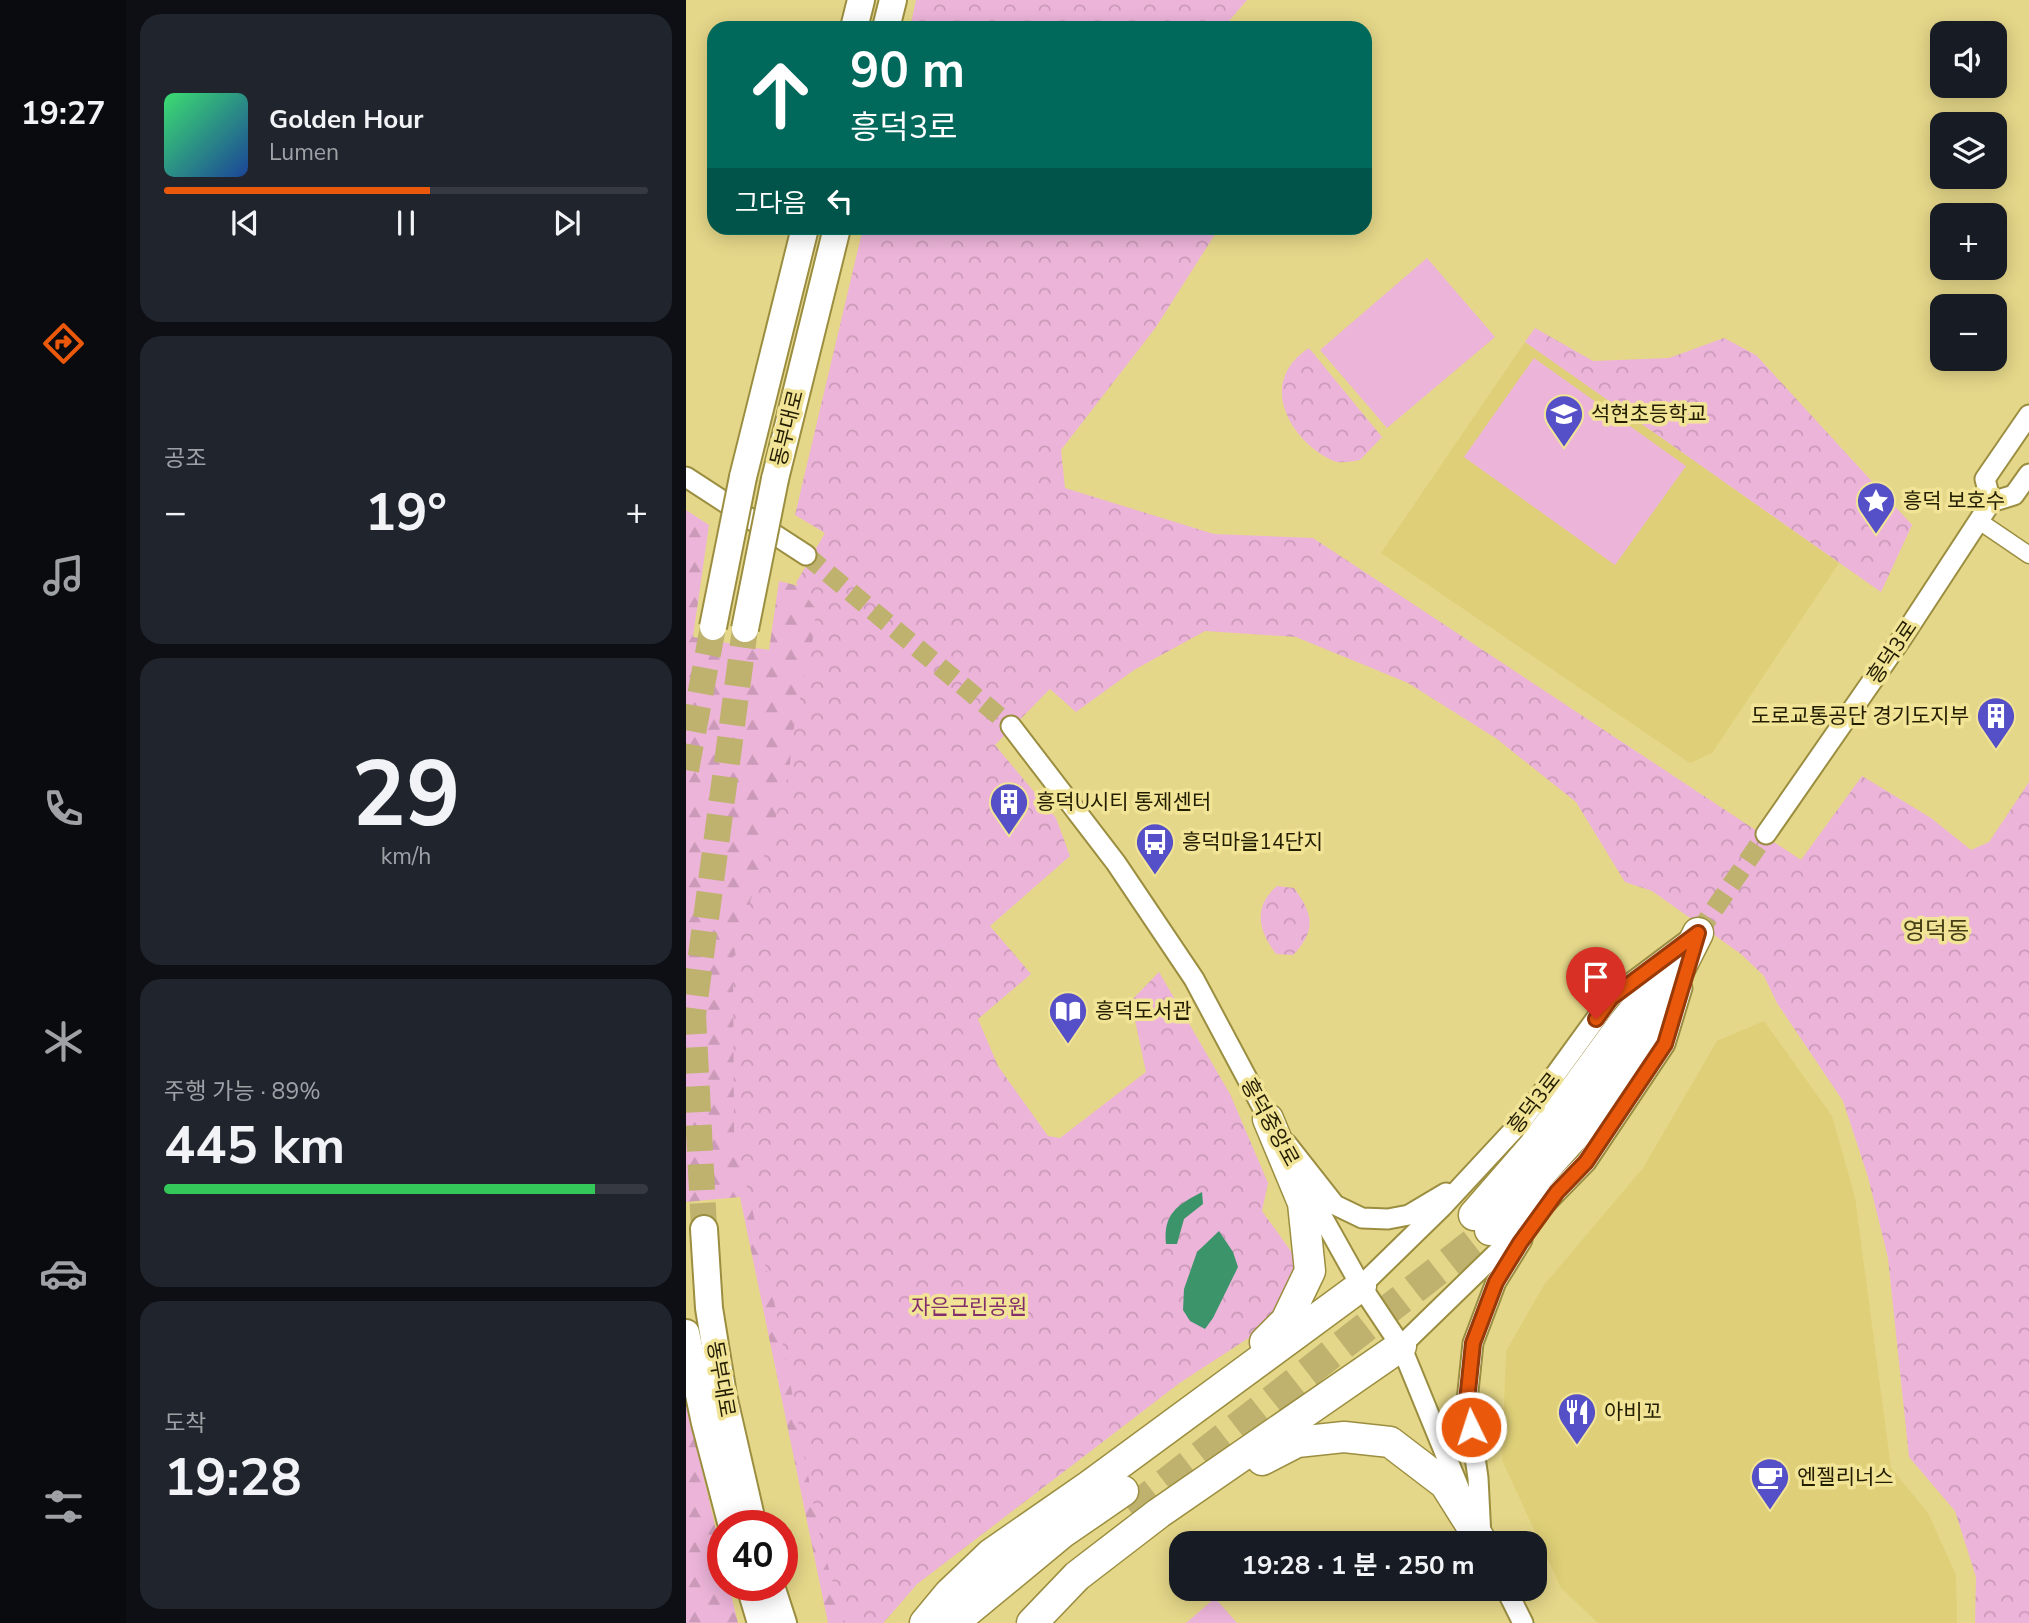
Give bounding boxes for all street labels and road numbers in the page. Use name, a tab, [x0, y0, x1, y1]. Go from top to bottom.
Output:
street label: 동부대로	[764, 387, 810, 469]
street label: 흥덕3로	[1861, 615, 1923, 689]
street label: 흥덕3로	[1501, 1067, 1567, 1139]
street label: 흥덕중앙로	[1234, 1073, 1306, 1171]
street label: 동부대로	[701, 1339, 741, 1419]

